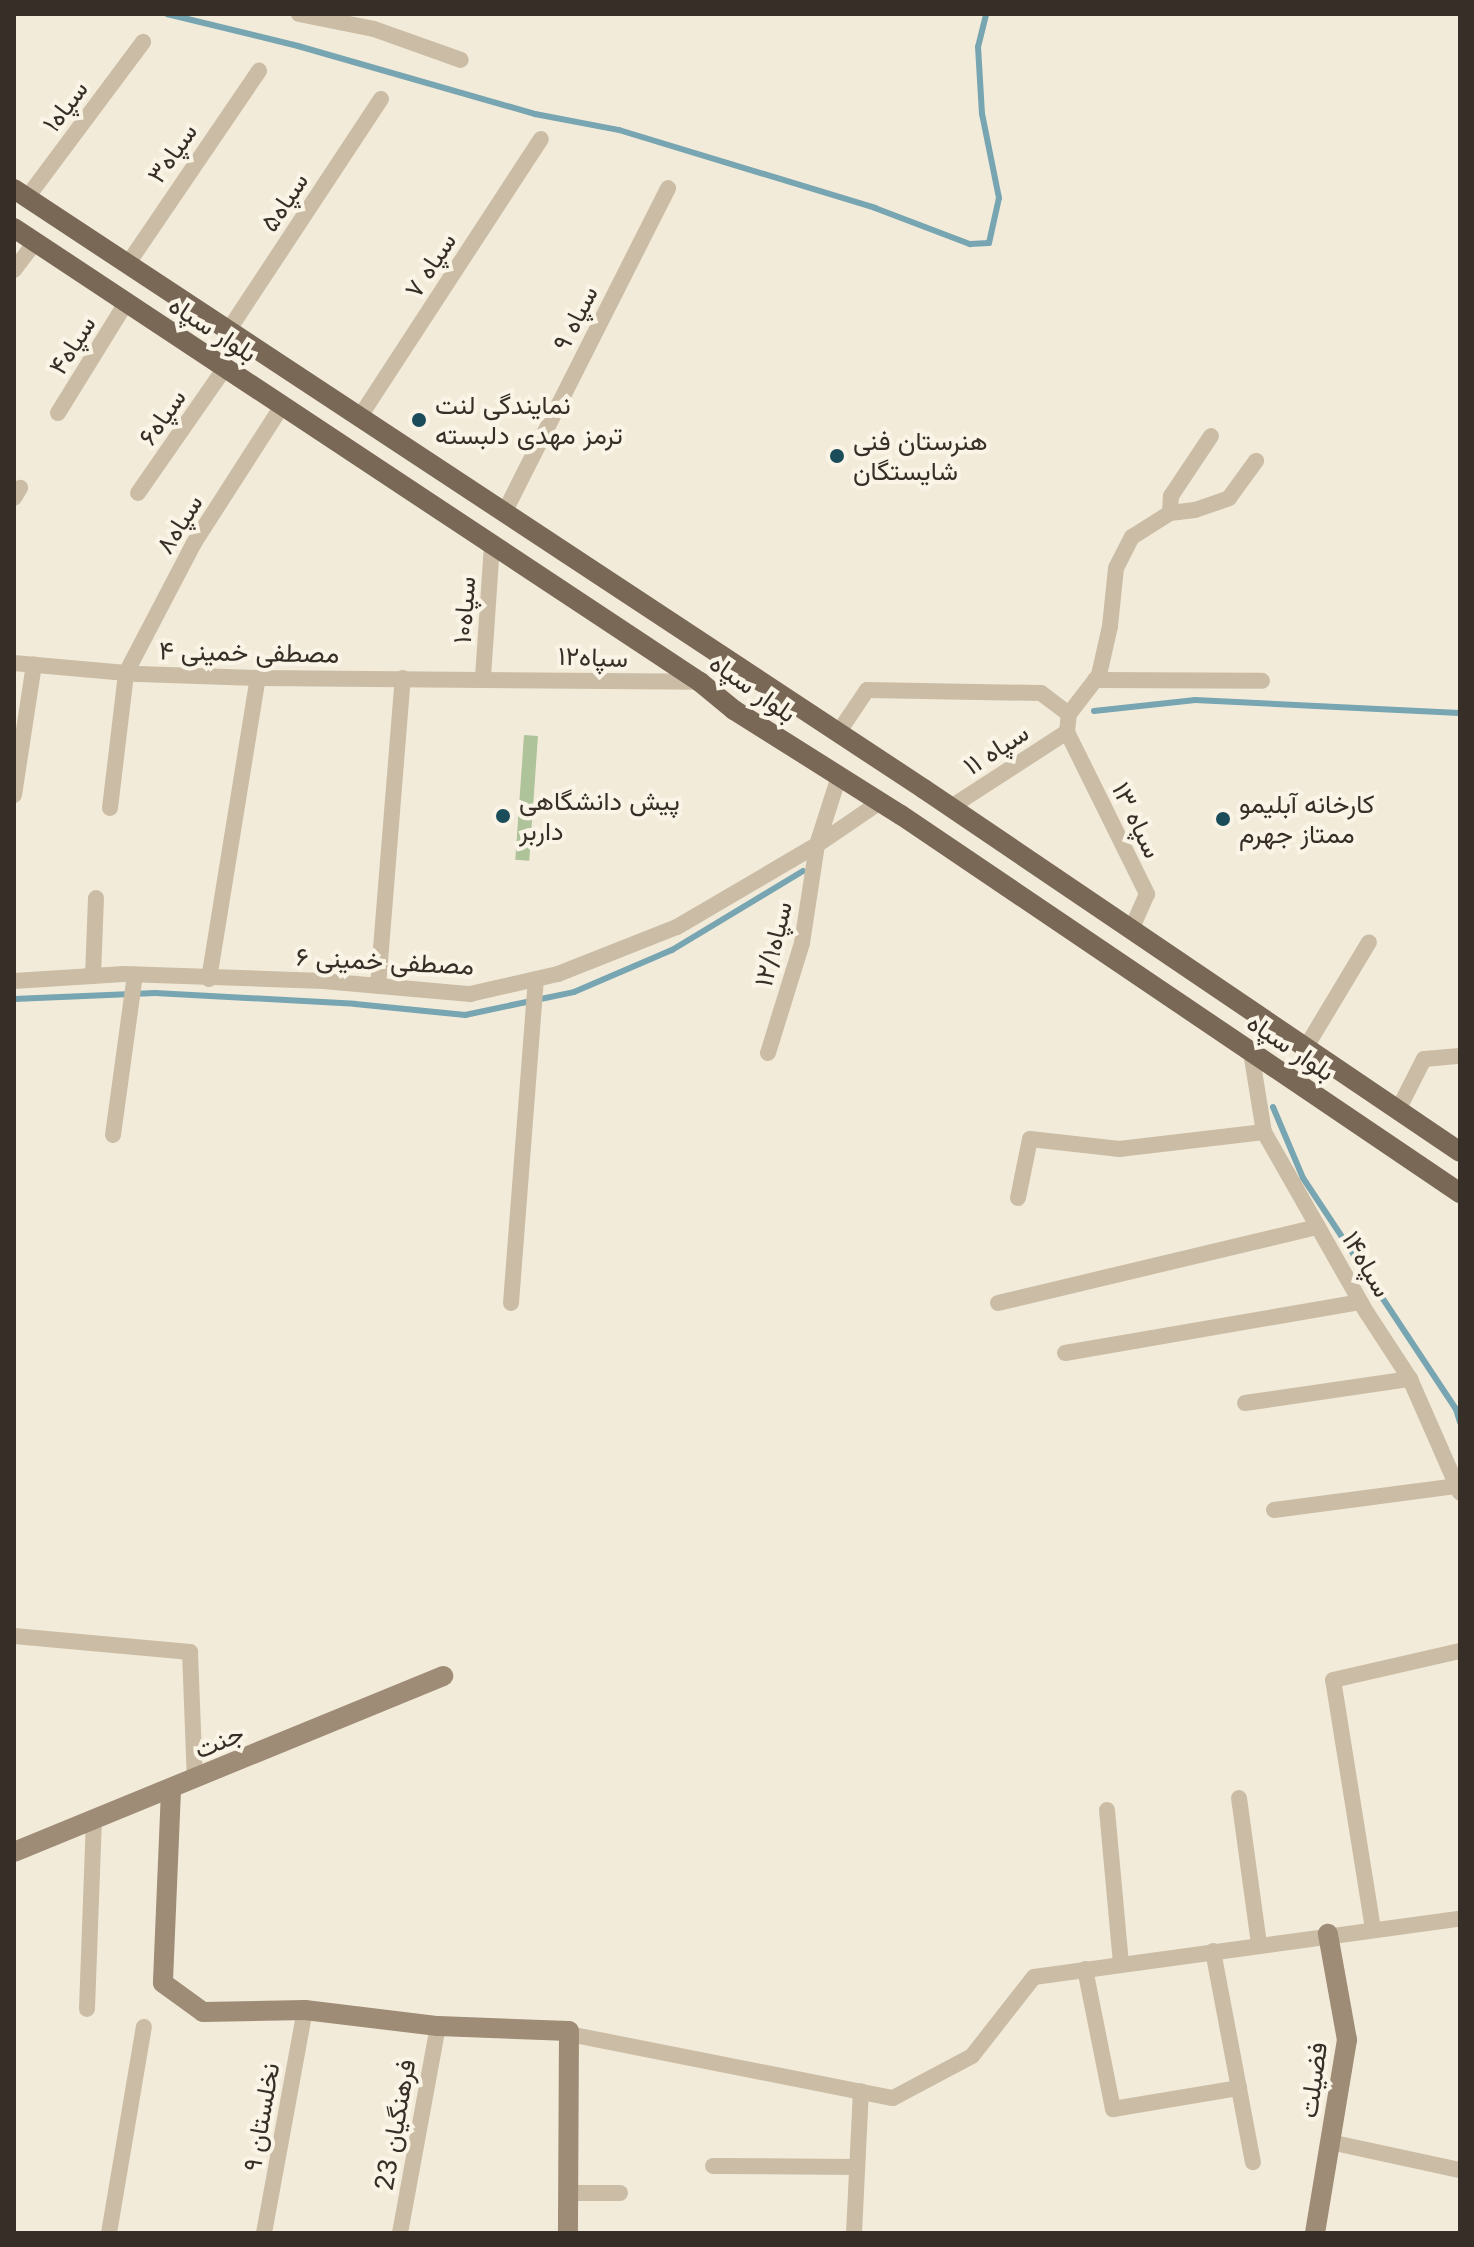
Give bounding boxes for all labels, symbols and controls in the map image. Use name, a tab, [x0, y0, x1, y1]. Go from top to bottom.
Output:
street label: سپاه۱	[36, 74, 94, 138]
street label: سپاه۳	[140, 117, 204, 189]
street label: سپاه۵	[253, 167, 315, 237]
street label: سپاه ۷	[397, 227, 463, 303]
street label: سپاه ۹	[546, 280, 604, 356]
street label: بلوار سپاه	[163, 289, 263, 369]
street label: سپاه۴	[42, 310, 102, 380]
street label: سپاه۶	[132, 383, 192, 451]
place label: نمایندگی لنت ترمز مهدی دلبسته	[435, 389, 623, 450]
marker: نمایندگی لنت ترمز مهدی دلبسته	[410, 411, 428, 429]
place label: هنرستان فنی شایستگان	[853, 425, 988, 486]
marker: هنرستان فنی شایستگان	[828, 447, 846, 465]
street label: سپاه۸	[149, 489, 209, 559]
street label: سپاه۱۰	[446, 575, 482, 645]
street label: مصطفی خمینی ۴	[159, 635, 339, 669]
street label: سپاه۱۲	[557, 640, 629, 674]
street label: بلوار سپاه	[704, 647, 802, 729]
street label: سپاه ۱۱	[958, 717, 1034, 781]
street label: سپاه ۱۳	[1105, 777, 1169, 863]
place label: پیش دانشگاهی داربر	[519, 785, 680, 846]
place label: کارخانه آبلیمو ممتاز جهرم	[1239, 788, 1375, 850]
marker: پیش دانشگاهی داربر	[494, 807, 512, 825]
marker: کارخانه آبلیمو ممتاز جهرم	[1214, 810, 1232, 828]
street label: سپاه۱۲/۱	[747, 898, 799, 990]
street label: مصطفی خمینی ۶	[295, 941, 475, 981]
street label: بلوار سپاه	[1241, 1007, 1341, 1087]
street label: سپاه۱۴	[1336, 1225, 1398, 1303]
street label: جنت	[190, 1717, 248, 1765]
street label: فضیلت	[1292, 2040, 1334, 2120]
street label: فرهنگیان 23	[368, 2057, 422, 2193]
street label: نخلستان ۹	[236, 2060, 286, 2174]

